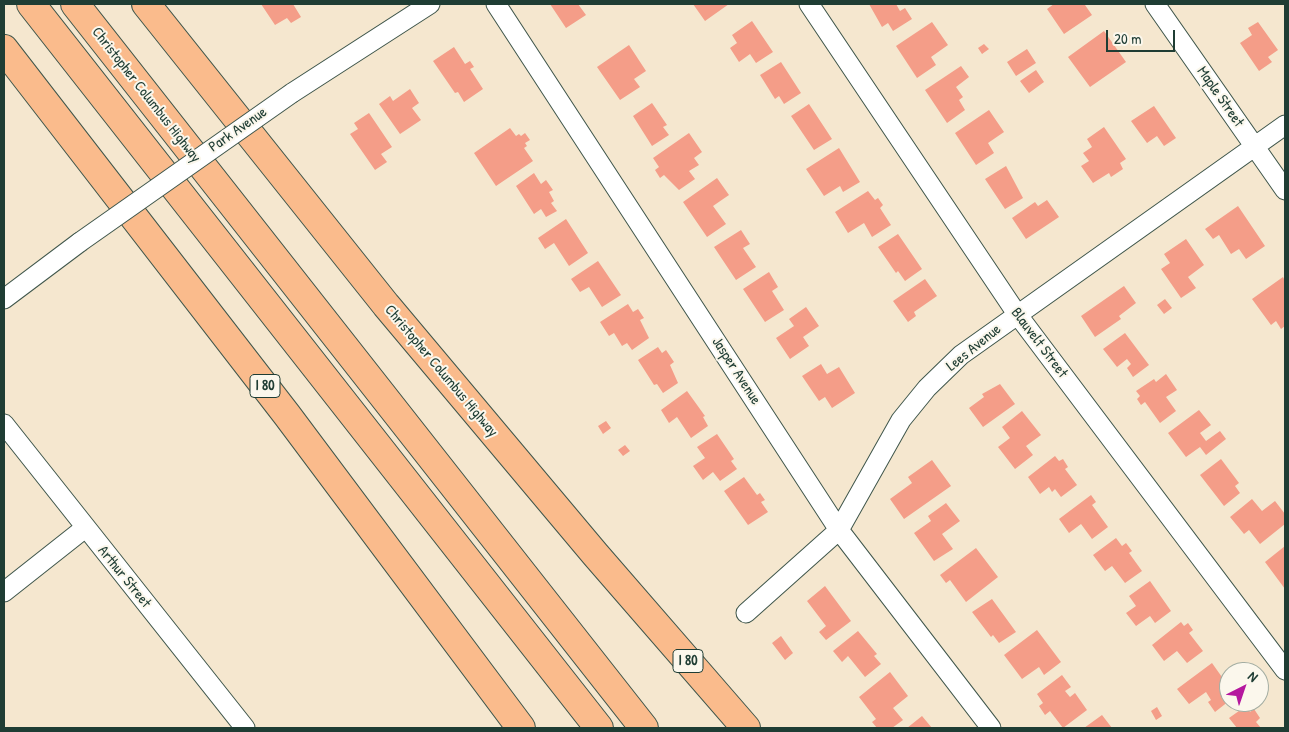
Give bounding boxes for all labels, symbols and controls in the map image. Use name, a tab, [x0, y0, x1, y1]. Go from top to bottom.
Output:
scale bar	[1109, 20, 1178, 52]
street label: Christopher Columbus Highway	[88, 24, 204, 166]
text: 20 m	[1114, 28, 1141, 49]
street label: Maple Street	[1193, 63, 1247, 131]
street label: Park Avenue	[206, 104, 270, 156]
street label: Christopher Columbus Highway	[380, 301, 502, 441]
street label: Blauvelt Street	[1007, 304, 1071, 382]
street label: Lees Avenue	[943, 321, 1005, 375]
street label: Jasper Avenue	[708, 334, 764, 408]
road number: I 80	[250, 374, 280, 398]
street label: Arthur Street	[94, 542, 154, 612]
road number: I 80	[673, 649, 703, 672]
north arrow	[1219, 662, 1269, 712]
text: N	[1244, 666, 1263, 686]

